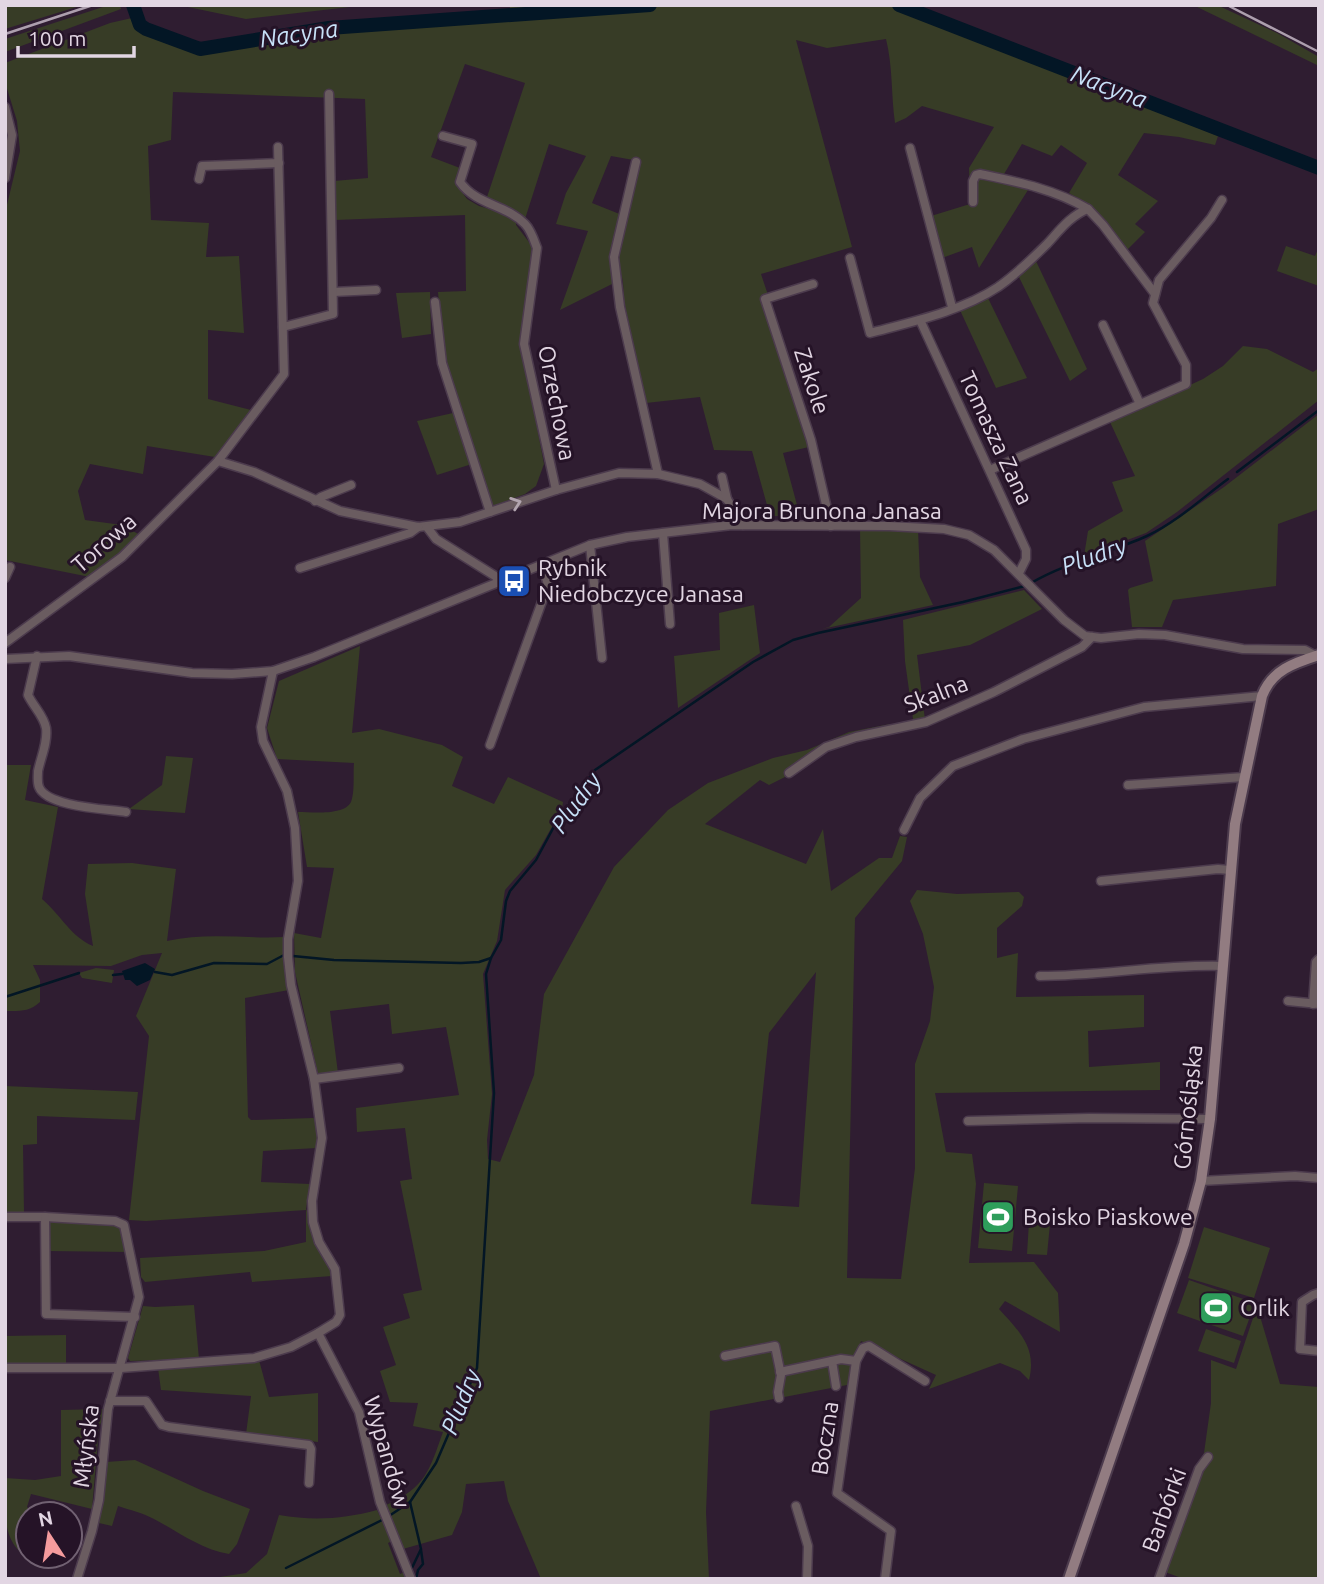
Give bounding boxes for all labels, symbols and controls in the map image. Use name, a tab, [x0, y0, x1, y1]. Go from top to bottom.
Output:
scale bar	[18, 14, 133, 58]
water label: Nacyna	[258, 15, 340, 52]
text: 100 m	[28, 26, 86, 50]
water label: Nacyna	[1068, 60, 1151, 113]
street label: Orzechowa	[534, 343, 581, 463]
street label: Zakole	[790, 345, 835, 417]
street label: Tomasza Zana	[955, 367, 1038, 508]
one-way arrow	[509, 497, 521, 511]
street label: Majora Brunona Janasa	[702, 498, 942, 523]
street label: Torowa	[66, 508, 141, 577]
water label: Pludry	[1057, 531, 1131, 580]
place label: Rybnik Niedobczyce Janasa	[538, 555, 744, 606]
bus stop icon: Rybnik Niedobczyce Janasa	[495, 562, 533, 600]
street label: Skalna	[900, 670, 971, 717]
water label: Pludry	[545, 767, 607, 838]
street label: Górnośląska	[1169, 1043, 1206, 1171]
sports icon: Boisko Piaskowe	[979, 1198, 1017, 1236]
place label: Boisko Piaskowe	[1023, 1204, 1193, 1229]
sports icon: Orlik	[1197, 1289, 1235, 1327]
place label: Orlik	[1240, 1295, 1290, 1320]
water label: Pludry	[435, 1365, 486, 1438]
street label: Wypandów	[360, 1393, 415, 1511]
street label: Boczna	[806, 1399, 843, 1477]
street label: Młyńska	[68, 1403, 103, 1489]
street label: Barbórki	[1137, 1464, 1190, 1555]
north arrow	[14, 1500, 84, 1570]
text: N	[36, 1506, 55, 1531]

